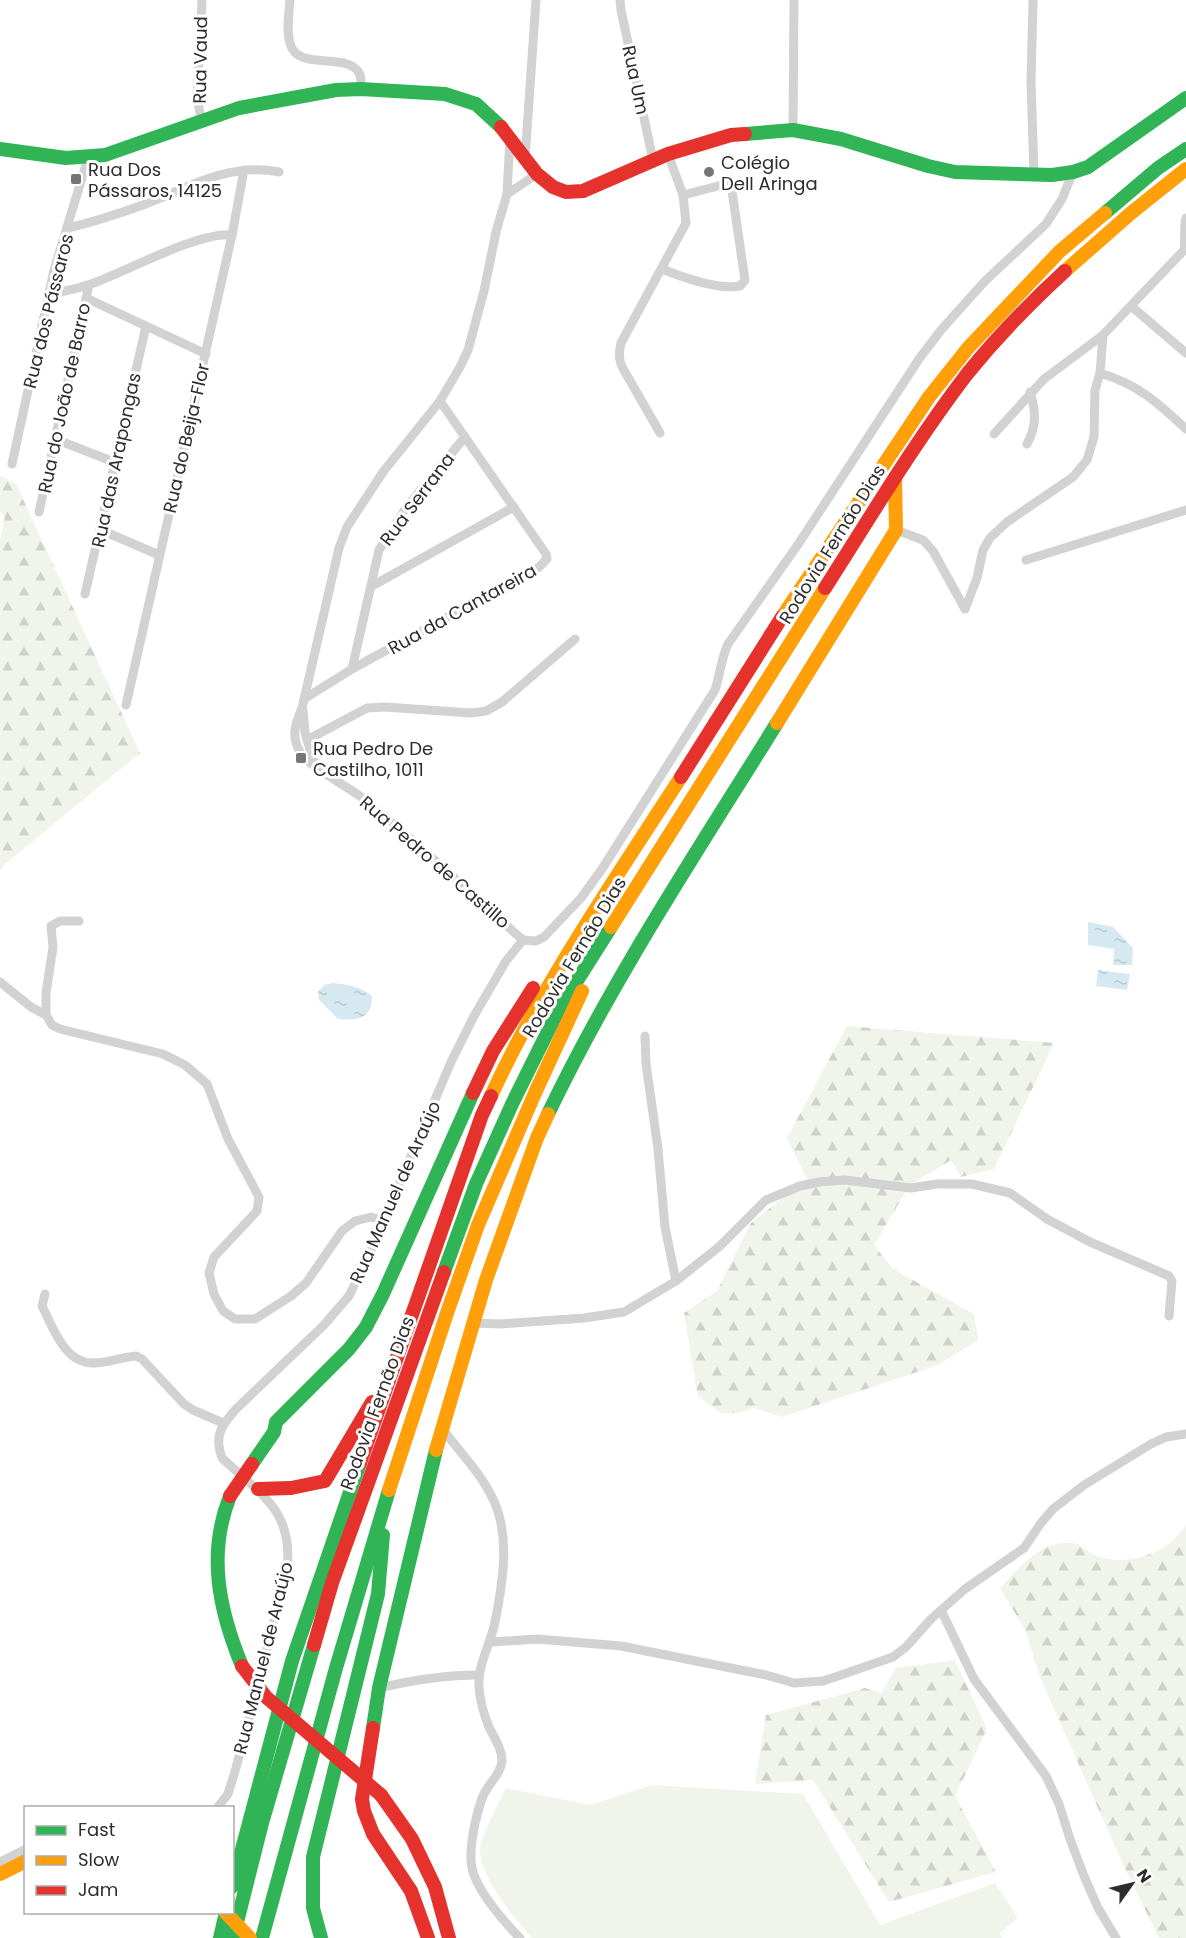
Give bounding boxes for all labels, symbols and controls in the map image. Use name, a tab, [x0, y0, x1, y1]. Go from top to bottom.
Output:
street label: Rua Vaud	[187, 16, 213, 104]
street label: Rua Um	[616, 43, 656, 117]
place label: Colégio Dell Aringa	[721, 150, 818, 196]
place label: Rua Dos Pássaros, 14125	[88, 157, 222, 203]
marker: Colégio Dell Aringa	[702, 165, 716, 179]
marker: Rua Dos Pássaros, 14125	[69, 172, 83, 186]
street label: Rua dos Pássaros	[17, 231, 79, 391]
street label: Rua do João de Barro	[32, 301, 96, 495]
street label: Rua do Beija-Flor	[157, 360, 215, 515]
street label: Rua das Arapongas	[85, 370, 147, 550]
street label: Rua Serrana	[374, 447, 460, 551]
street label: Rodovia Fernão Dias	[773, 460, 891, 628]
street label: Rua da Cantareira	[383, 558, 541, 660]
place label: Rua Pedro De Castilho, 1011	[313, 736, 433, 782]
marker: Rua Pedro De Castilho, 1011	[294, 751, 308, 765]
street label: Rua Pedro de Castillo	[355, 790, 515, 934]
street label: Rodovia Fernão Dias	[516, 872, 632, 1042]
street label: Rua Manuel de Araújo	[343, 1097, 447, 1287]
street label: Rodovia Fernão Dias	[334, 1313, 420, 1493]
street label: Rua Manuel de Araújo	[227, 1559, 299, 1757]
legend	[24, 1806, 234, 1914]
text: Fast	[78, 1817, 115, 1842]
text: Slow	[78, 1847, 120, 1872]
north arrow	[1102, 1854, 1162, 1914]
text: N	[1131, 1864, 1157, 1887]
text: Jam	[78, 1877, 118, 1902]

